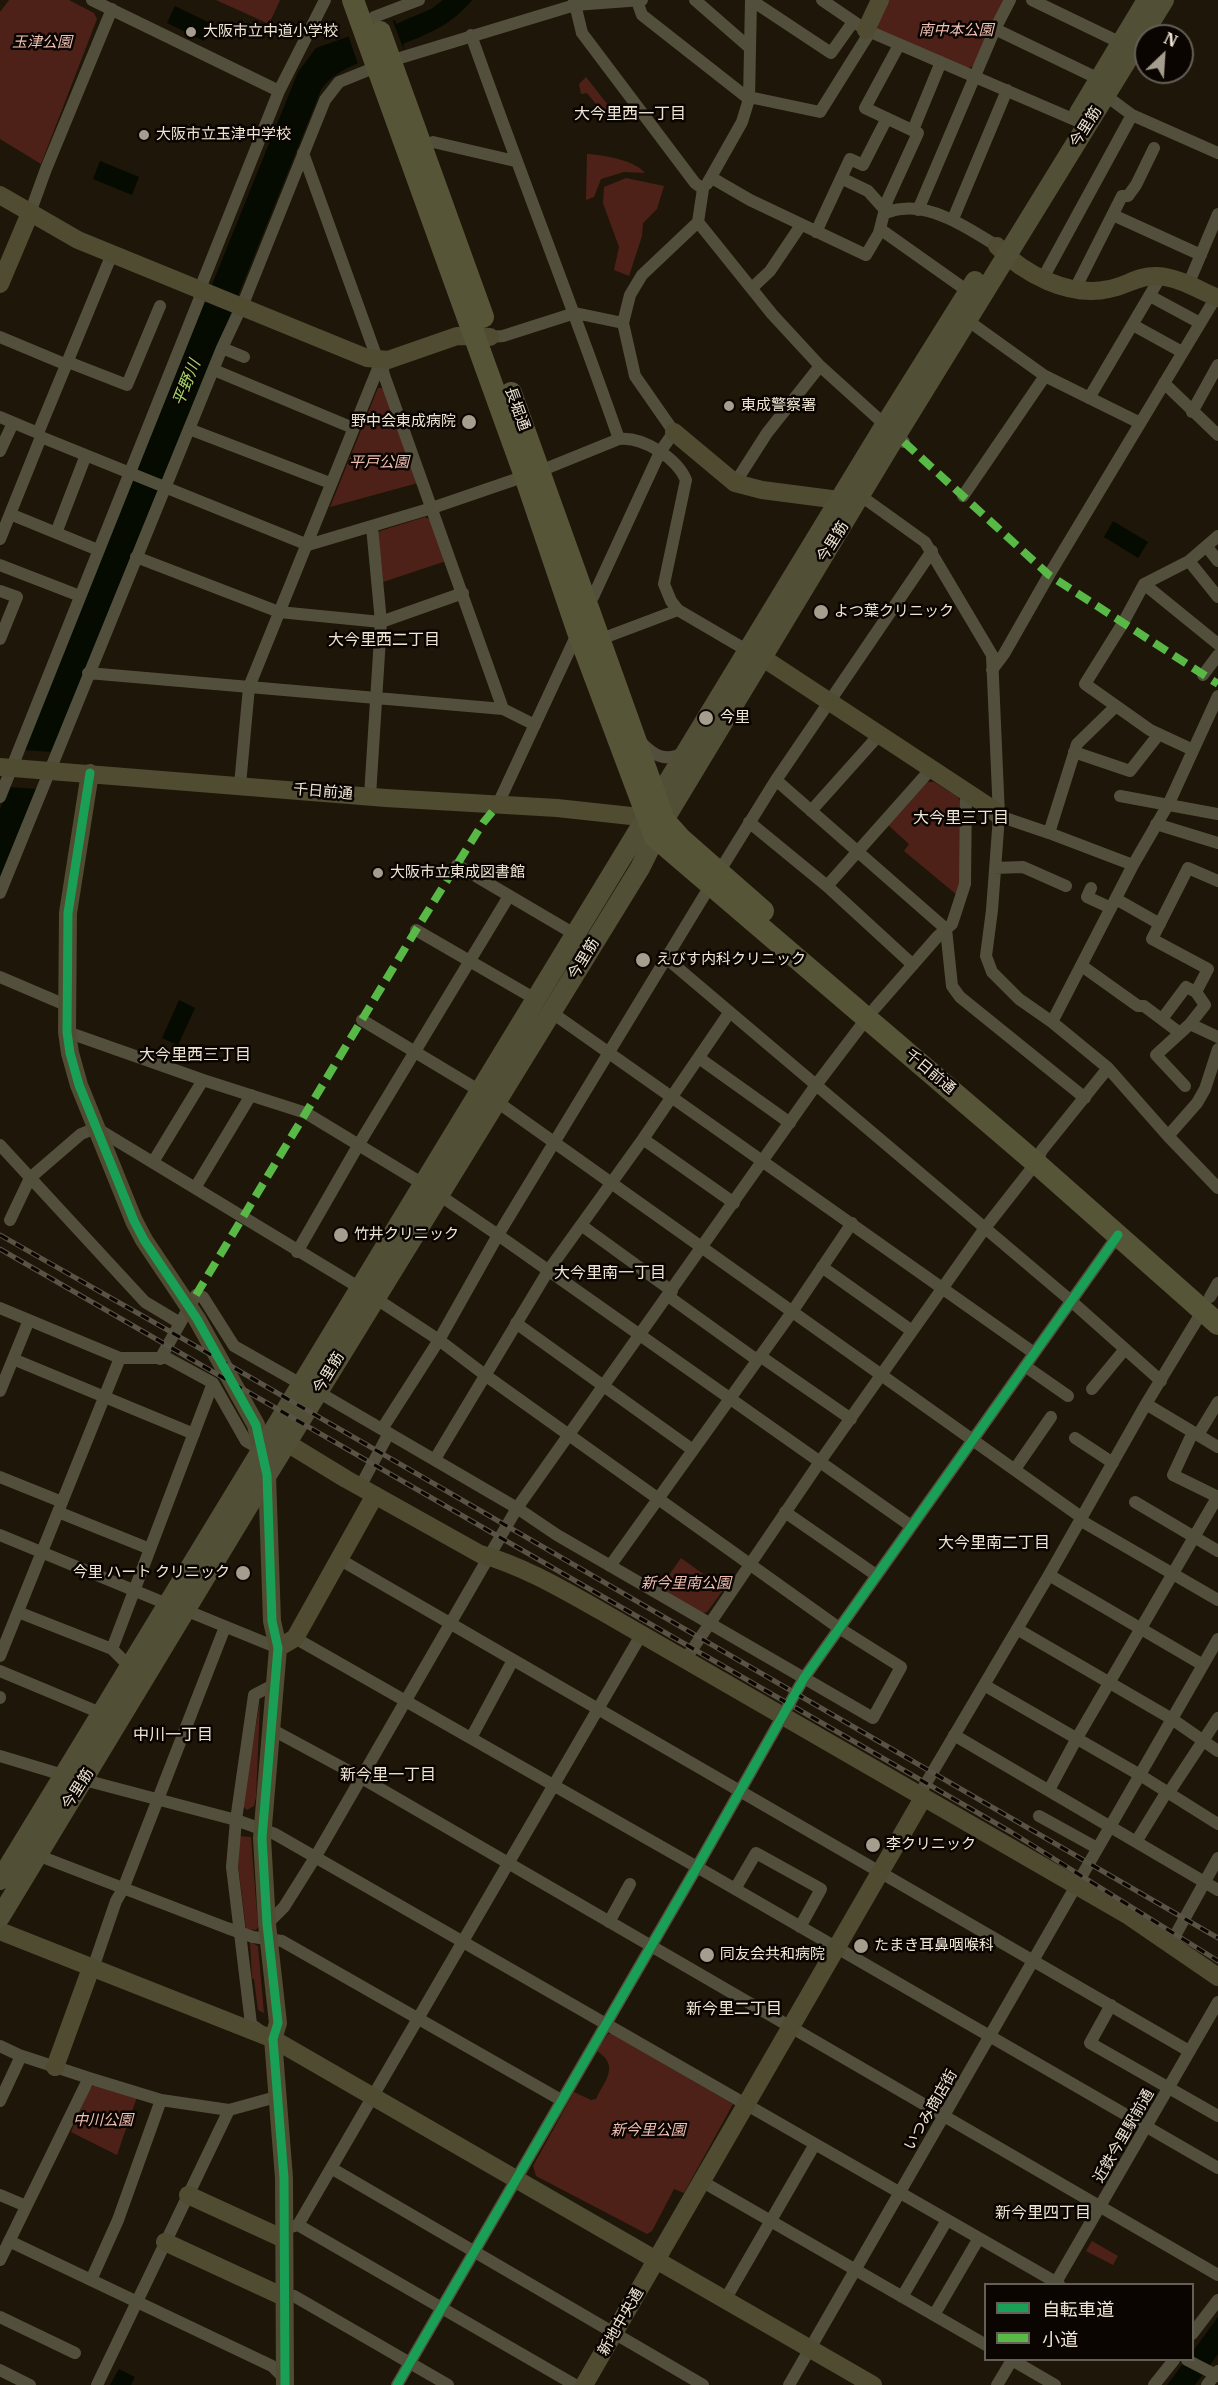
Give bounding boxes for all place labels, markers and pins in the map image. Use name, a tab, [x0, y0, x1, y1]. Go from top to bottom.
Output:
place label: 大阪市立中道小学校	[203, 23, 338, 41]
marker: 大阪市立中道小学校	[184, 25, 198, 39]
place label: 大阪市立玉津中学校	[156, 126, 291, 144]
marker: 大阪市立玉津中学校	[137, 128, 151, 142]
place label: 東成警察署	[741, 397, 816, 415]
marker: 東成警察署	[722, 399, 736, 413]
place label: 野中会東成病院	[351, 413, 456, 431]
marker: 野中会東成病院	[460, 413, 478, 431]
marker: よつ葉クリニック	[812, 603, 830, 621]
place label: よつ葉クリニック	[834, 603, 954, 621]
marker: 今里	[697, 709, 715, 727]
place label: 今里	[720, 709, 750, 727]
place label: 大阪市立東成図書館	[390, 864, 525, 882]
marker: 大阪市立東成図書館	[371, 866, 385, 880]
marker: えびす内科クリニック	[634, 951, 652, 969]
place label: えびす内科クリニック	[656, 951, 806, 969]
marker: 竹井クリニック	[332, 1226, 350, 1244]
place label: 竹井クリニック	[354, 1226, 459, 1244]
place label: 今里 ハート クリニック	[73, 1564, 230, 1582]
marker: 今里 ハート クリニック	[234, 1564, 252, 1582]
marker: 李クリニック	[864, 1836, 882, 1854]
place label: 李クリニック	[886, 1836, 976, 1854]
marker: たまき耳鼻咽喉科	[852, 1937, 870, 1955]
place label: たまき耳鼻咽喉科	[874, 1937, 994, 1955]
marker: 同友会共和病院	[698, 1946, 716, 1964]
place label: 同友会共和病院	[720, 1946, 825, 1964]

